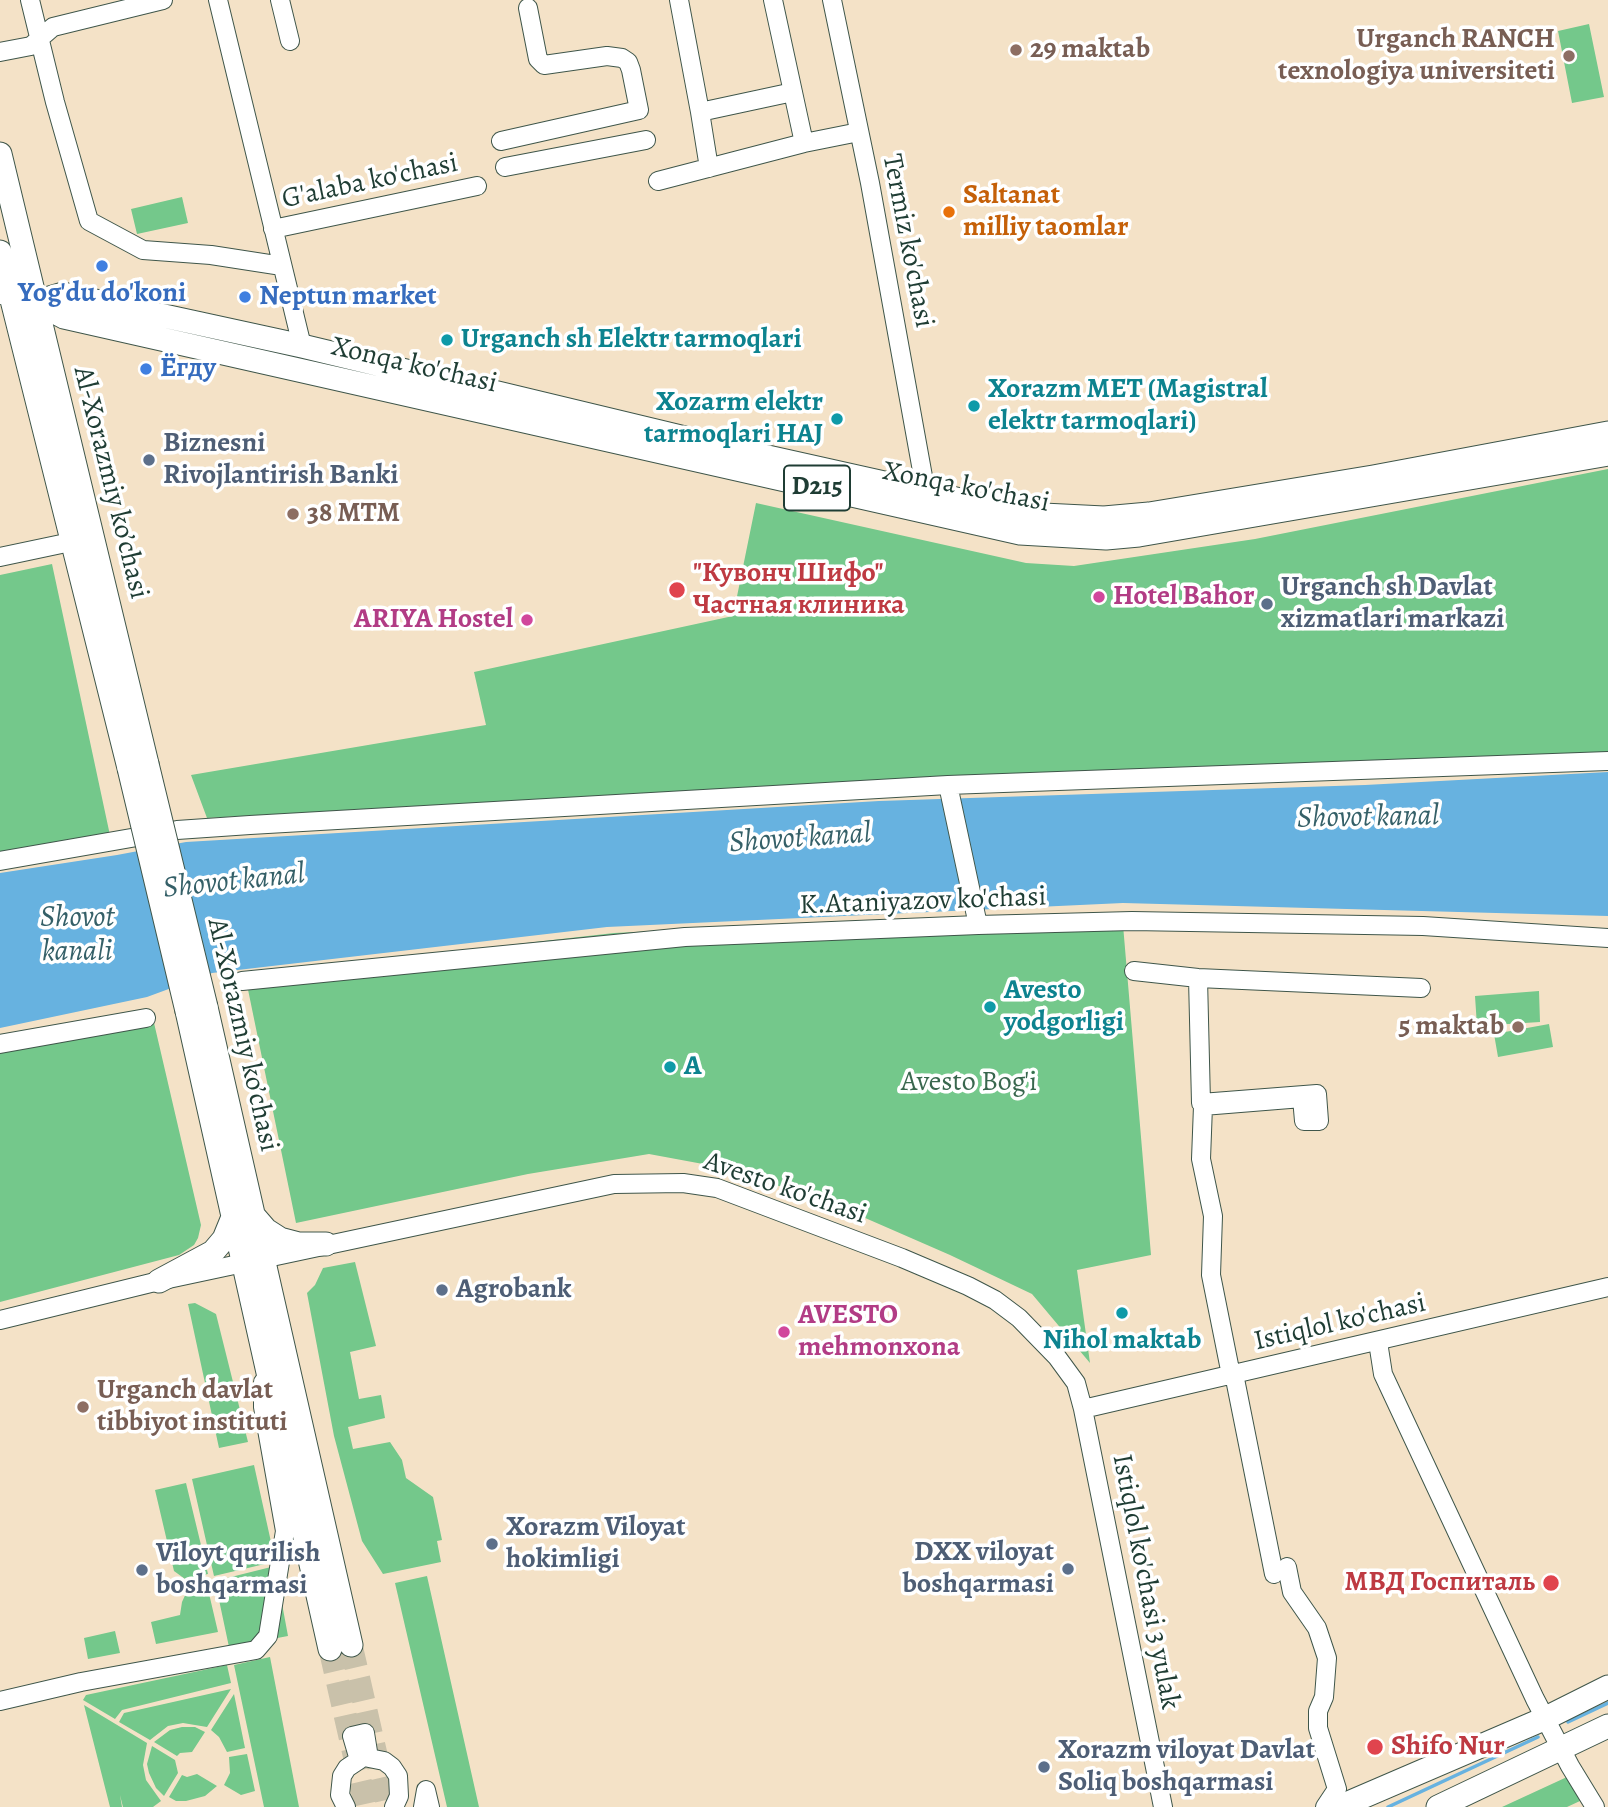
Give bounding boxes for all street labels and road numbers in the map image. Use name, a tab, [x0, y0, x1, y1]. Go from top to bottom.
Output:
street label: G'alaba ko'chasi	[279, 147, 461, 217]
street label: Termiz ko'chasi	[874, 151, 940, 331]
street label: Xonqa ko'chasi	[328, 331, 500, 401]
street label: Al-Xorazmiy ko’chasi	[65, 363, 155, 603]
street label: Xonqa ko'chasi	[880, 455, 1052, 521]
road number: D215	[784, 466, 850, 510]
street label: K.Ataniyazov ko'chasi	[799, 881, 1047, 923]
street label: Al-Xorazmiy ko’chasi	[199, 915, 285, 1155]
street label: Avesto ko'chasi	[699, 1145, 871, 1233]
street label: Istiqlol ko'chasi	[1251, 1287, 1429, 1359]
street label: Istiqlol ko'chasi 3 yulak	[1104, 1452, 1186, 1712]

